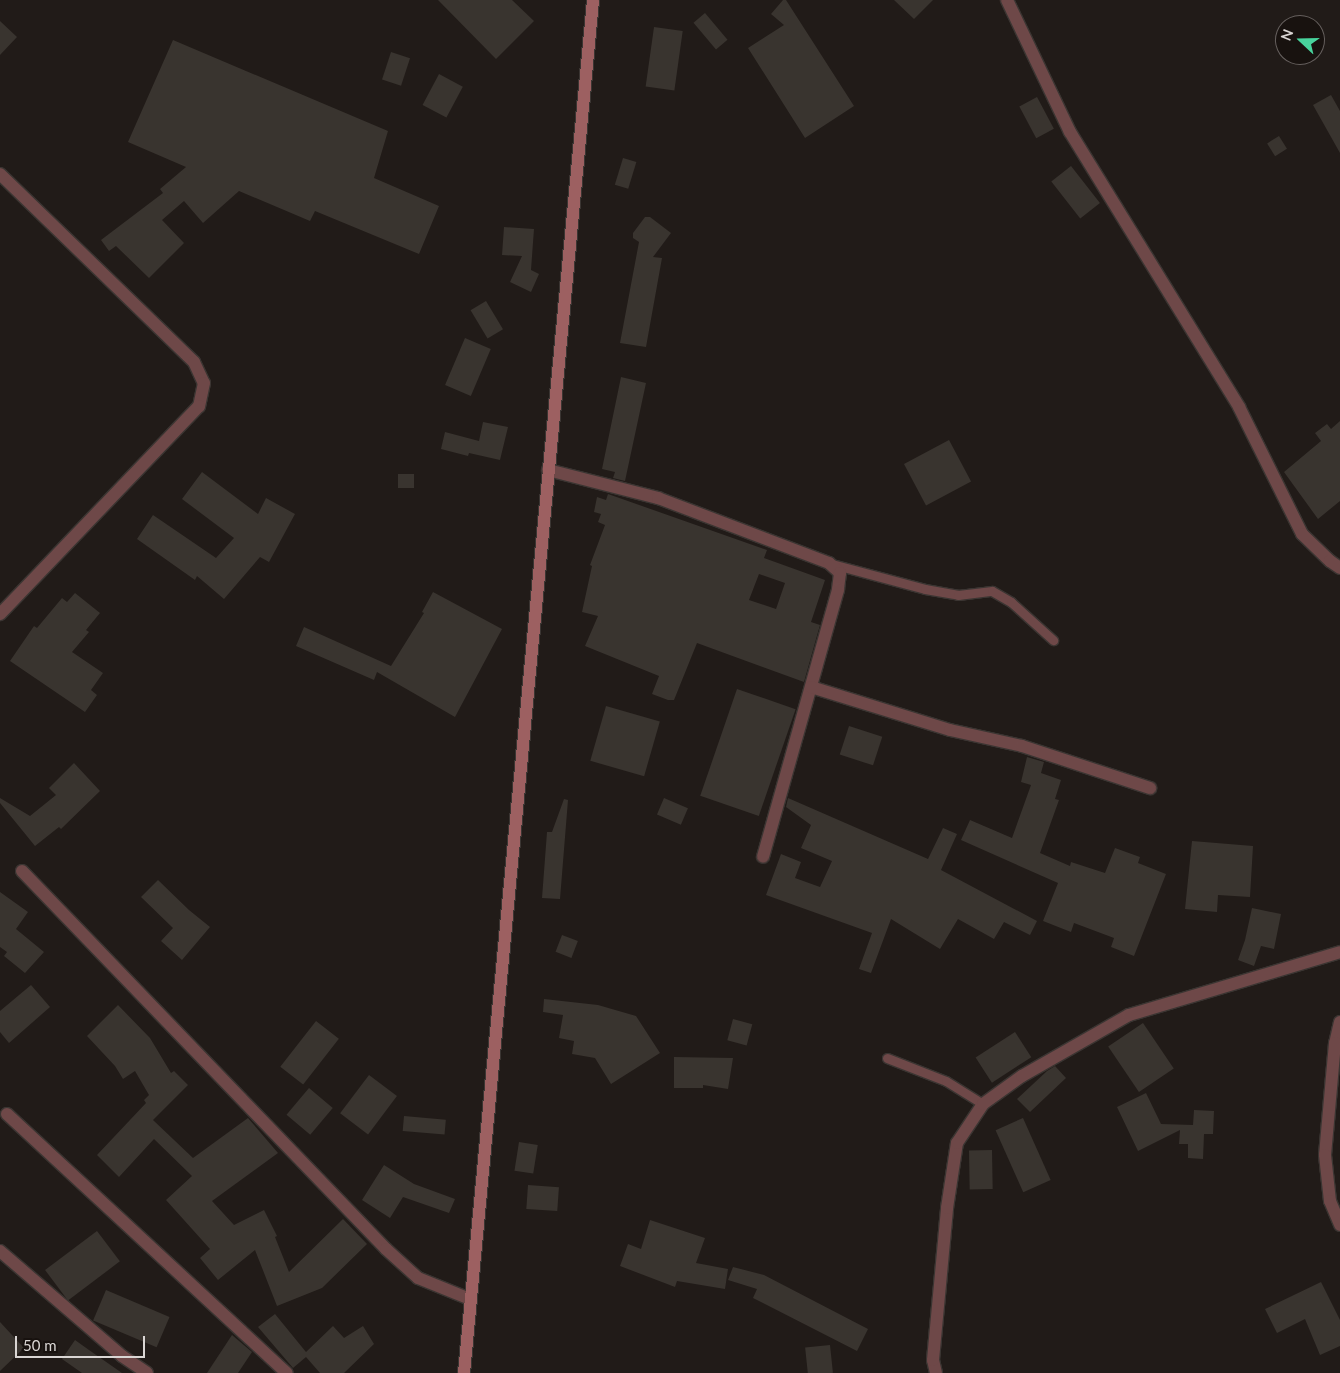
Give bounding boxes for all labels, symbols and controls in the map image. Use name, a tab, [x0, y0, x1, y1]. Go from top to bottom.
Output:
north arrow	[1275, 15, 1325, 65]
text: N	[1277, 27, 1296, 43]
scale bar	[18, 1326, 148, 1358]
text: 50 m	[23, 1336, 57, 1354]

